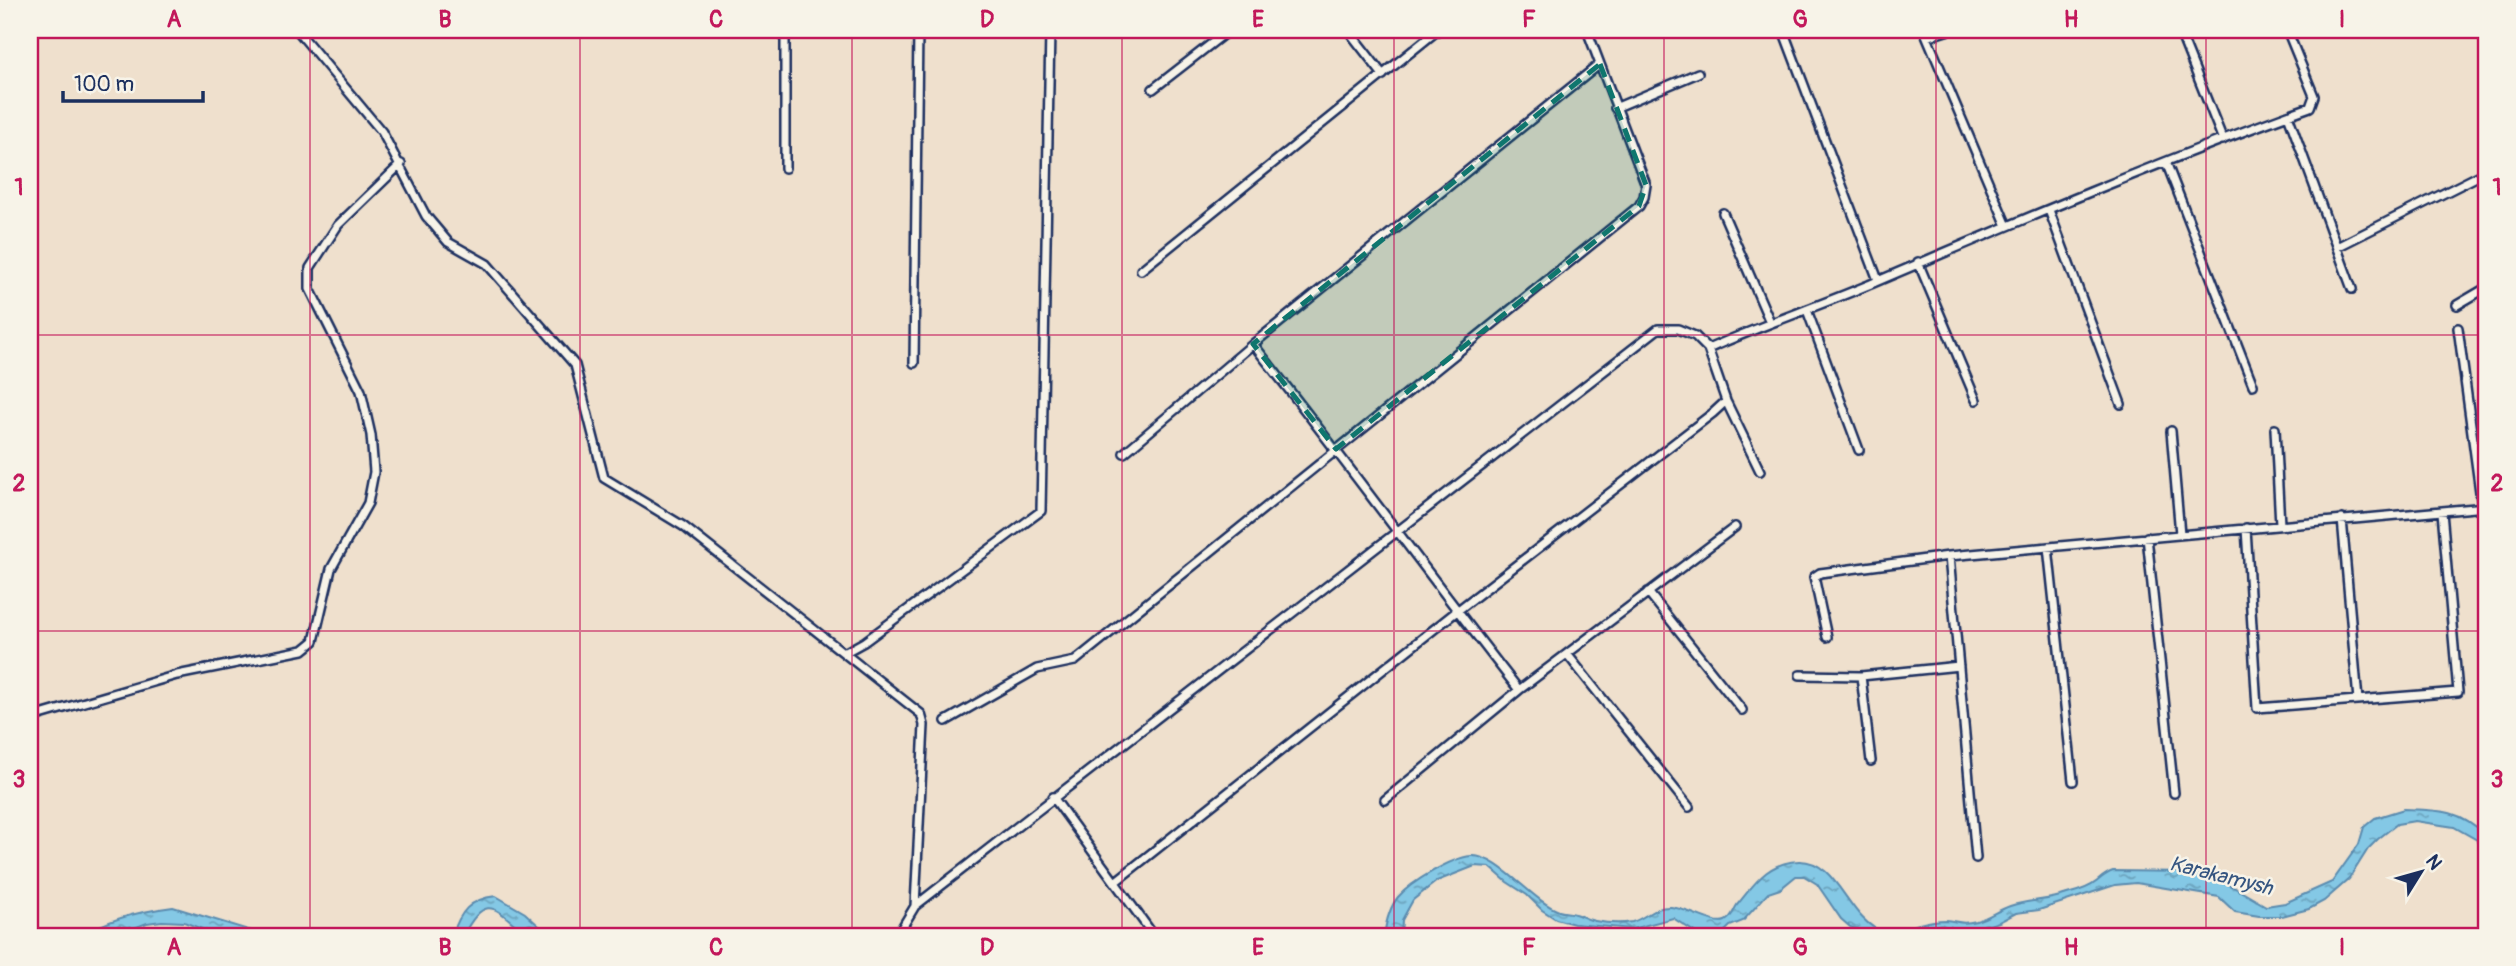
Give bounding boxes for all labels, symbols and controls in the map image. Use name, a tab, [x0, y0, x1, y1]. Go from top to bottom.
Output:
text: A	[167, 5, 182, 34]
text: B	[438, 5, 452, 34]
text: C	[709, 5, 723, 34]
text: D	[980, 5, 994, 34]
text: E	[1252, 5, 1264, 34]
text: F	[1522, 5, 1536, 34]
text: G	[1792, 5, 1808, 34]
text: H	[2064, 5, 2078, 34]
text: I	[2339, 5, 2345, 34]
scale bar	[63, 60, 203, 104]
text: 100 m	[74, 71, 134, 98]
text: 1	[15, 173, 24, 202]
text: 1	[2493, 173, 2502, 202]
text: 2	[13, 469, 26, 498]
text: 2	[2491, 469, 2504, 498]
text: 3	[13, 765, 25, 794]
text: 3	[2491, 765, 2503, 794]
north arrow	[2386, 836, 2456, 906]
water label: Karakamysh	[2167, 850, 2276, 902]
text: N	[2420, 850, 2447, 875]
text: A	[167, 933, 182, 962]
text: B	[438, 933, 452, 962]
text: C	[709, 933, 723, 962]
text: D	[980, 933, 994, 962]
text: E	[1252, 933, 1264, 962]
text: F	[1522, 933, 1536, 962]
text: G	[1792, 933, 1808, 962]
text: H	[2064, 933, 2078, 962]
text: I	[2339, 933, 2345, 962]

